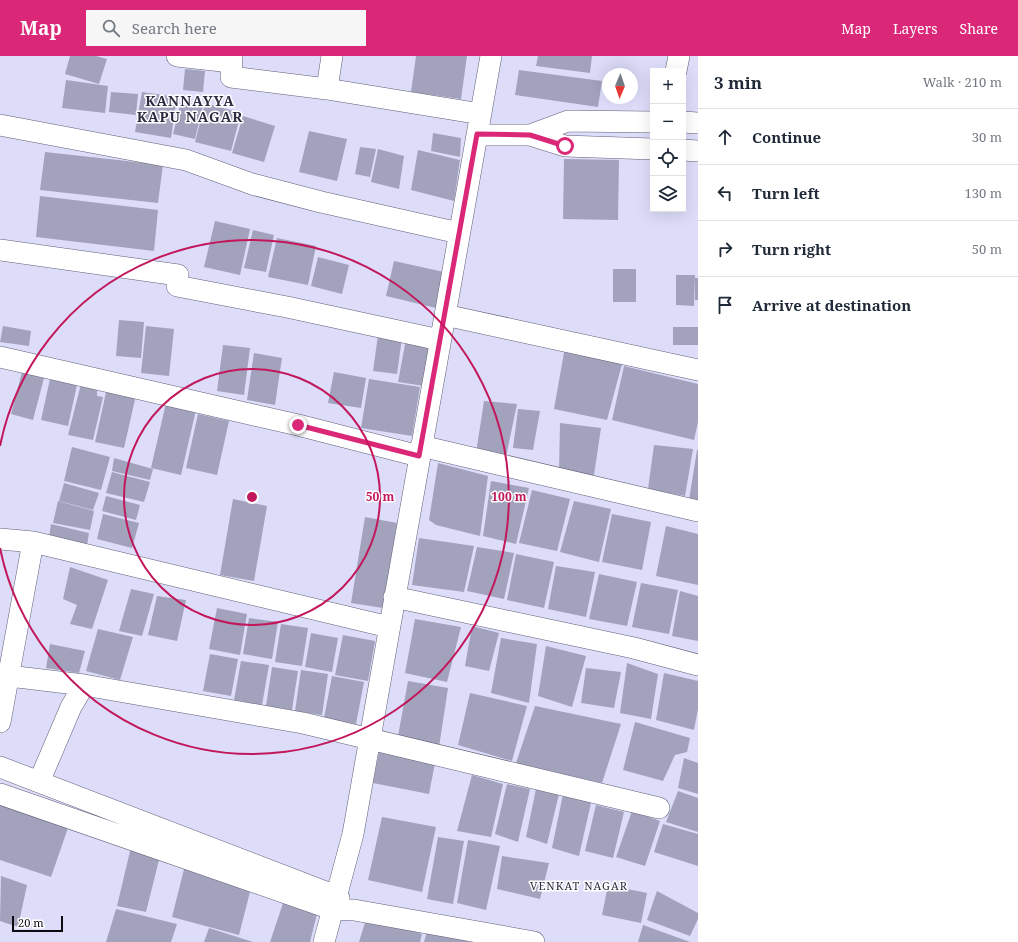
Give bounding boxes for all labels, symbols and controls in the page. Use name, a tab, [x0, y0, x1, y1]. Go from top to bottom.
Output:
search box	[86, 10, 366, 46]
text: Map	[20, 15, 62, 41]
icon: search	[100, 17, 122, 39]
text: Search here	[132, 18, 217, 38]
text: Map	[841, 19, 871, 38]
text: Layers	[893, 19, 938, 38]
text: Share	[960, 19, 998, 38]
north arrow	[602, 68, 638, 104]
map controls	[650, 68, 686, 212]
button: +	[650, 68, 686, 104]
text: 3 min	[714, 71, 762, 94]
text: Walk · 210 m	[923, 73, 1002, 91]
district label: KANNAYYA KAPU NAGAR	[137, 91, 243, 126]
button: −	[650, 104, 686, 140]
icon: ahead	[714, 126, 736, 148]
text: Continue	[752, 127, 821, 147]
text: 30 m	[972, 128, 1002, 146]
route start	[556, 137, 574, 155]
button: locate	[650, 140, 686, 176]
button: layers	[650, 176, 686, 212]
icon: left	[714, 182, 736, 204]
text: Turn left	[752, 183, 820, 203]
text: 130 m	[965, 184, 1002, 202]
icon: right	[714, 238, 736, 260]
text: Turn right	[752, 239, 831, 259]
text: 50 m	[972, 240, 1002, 258]
icon: arrive	[714, 294, 736, 316]
text: Arrive at destination	[752, 295, 911, 315]
route end	[289, 416, 307, 434]
text: 50 m	[366, 488, 394, 505]
text: 100 m	[491, 488, 527, 505]
centre of rings	[245, 490, 259, 504]
district label: VENKAT NAGAR	[530, 878, 628, 893]
scale bar	[12, 914, 63, 933]
text: 20 m	[18, 915, 44, 930]

